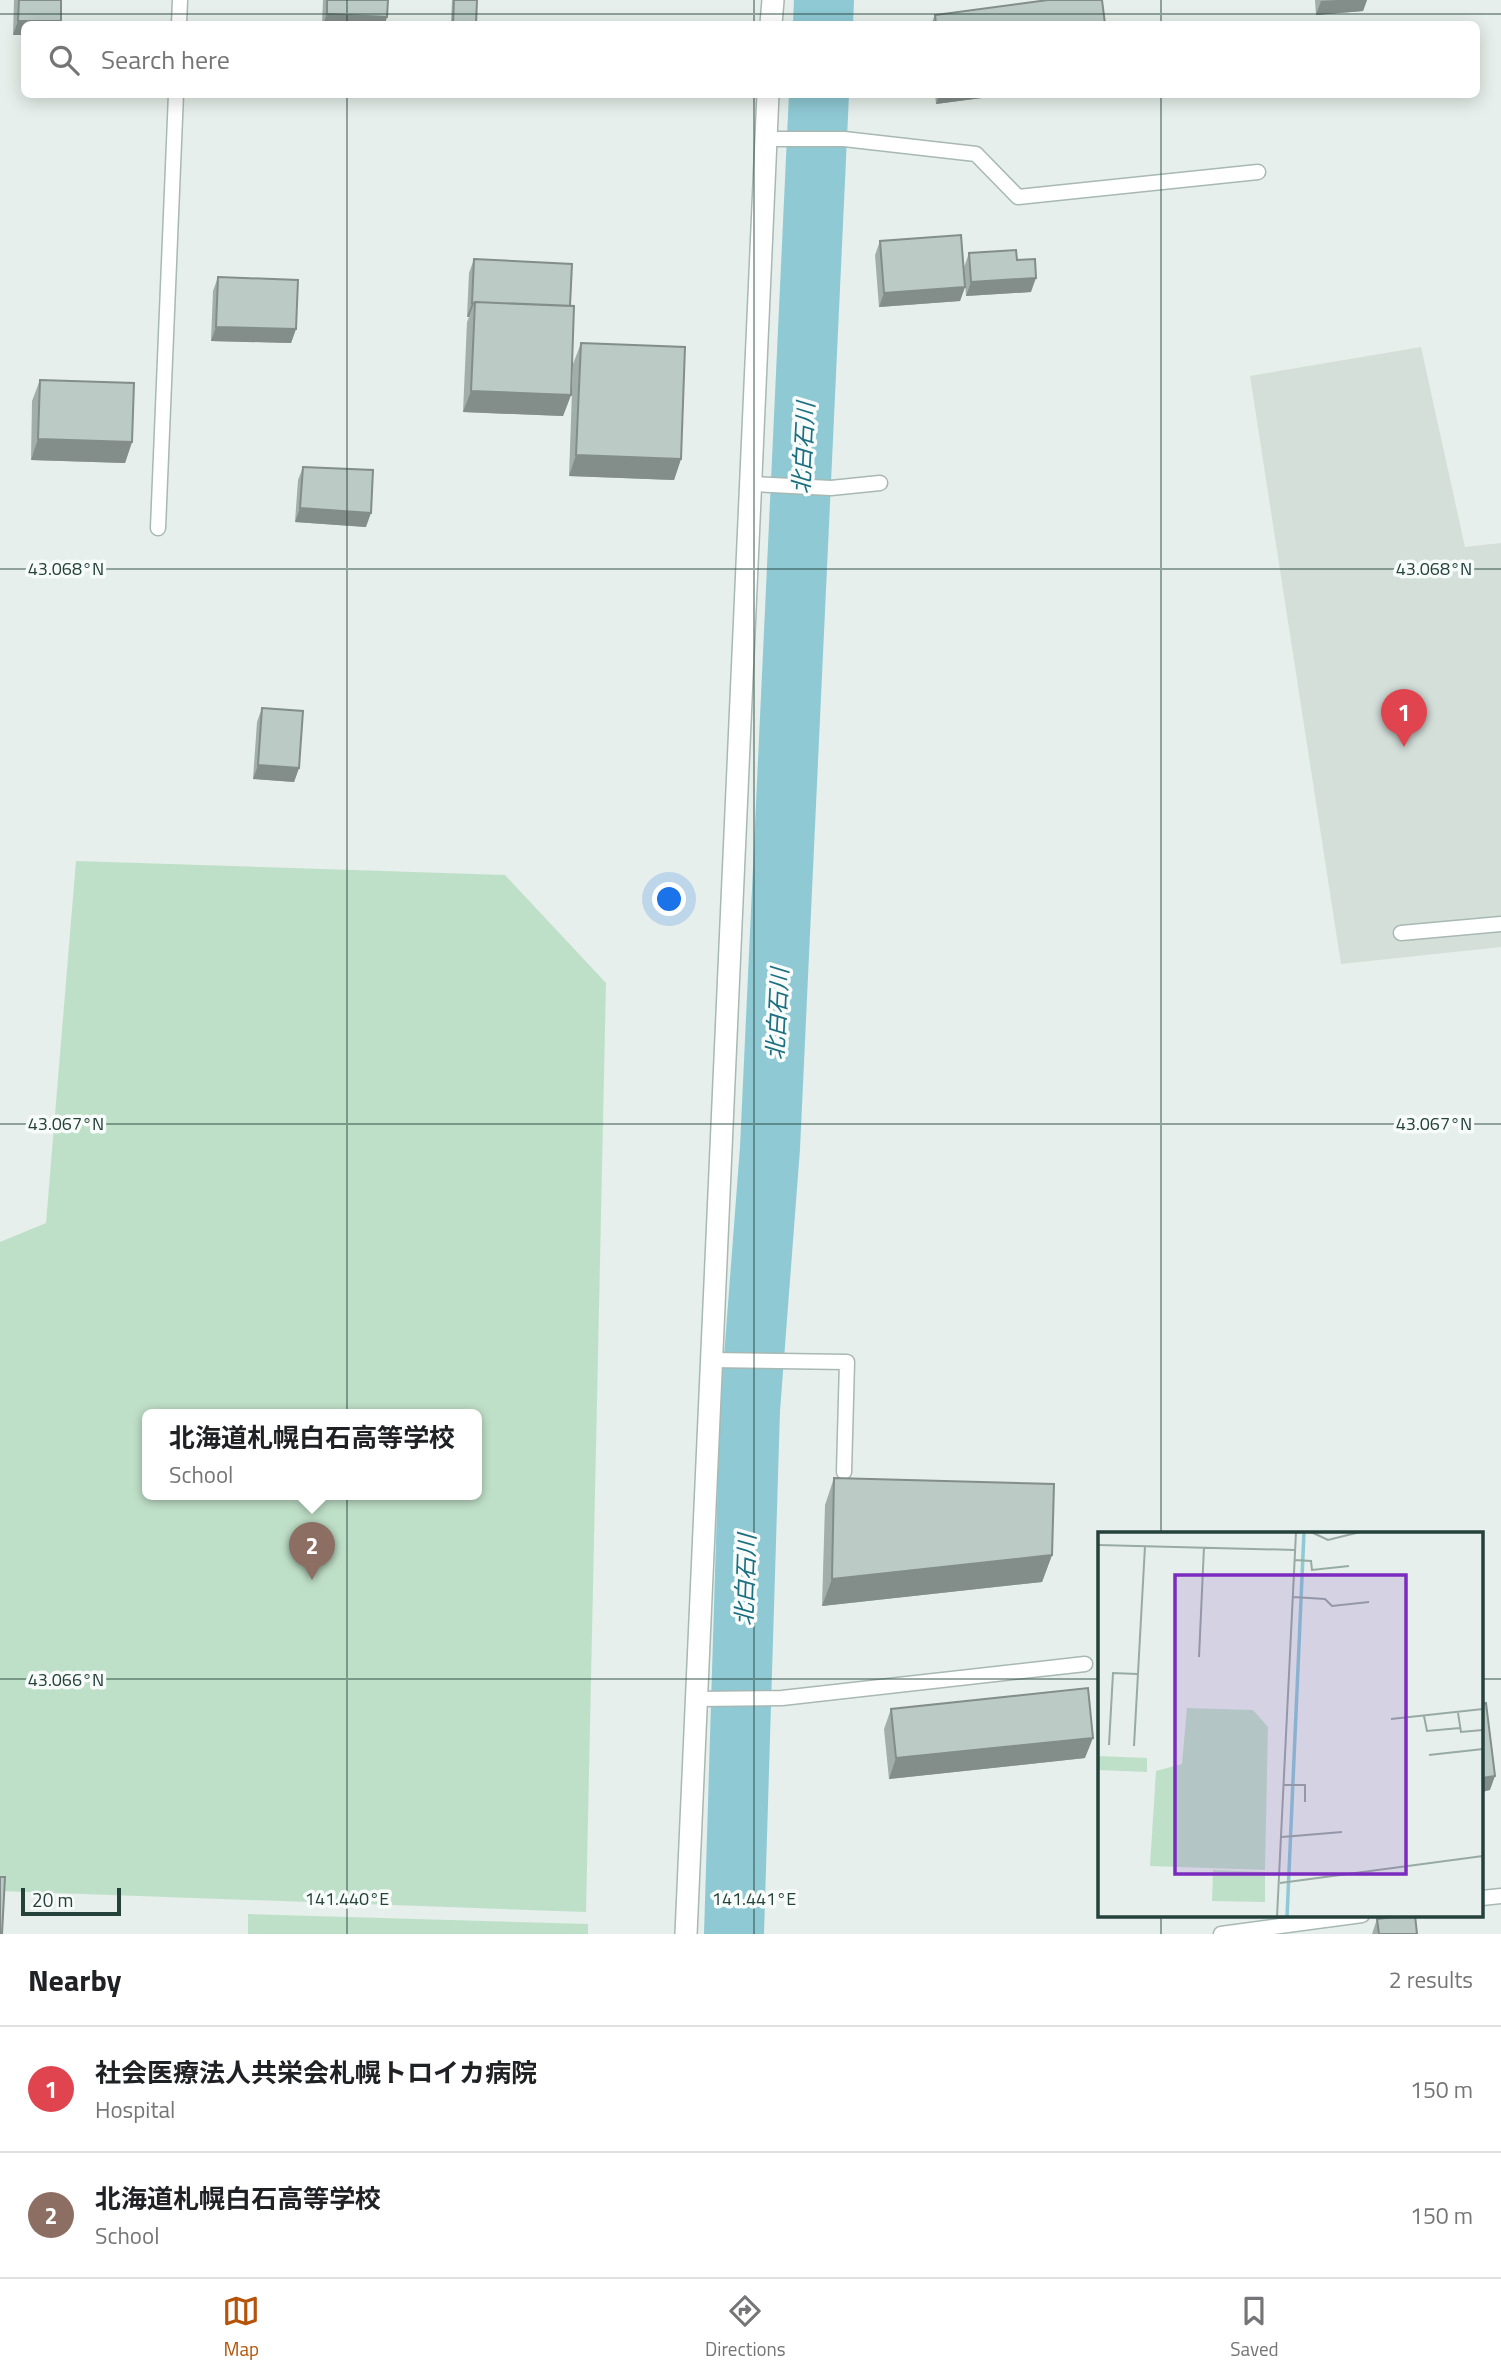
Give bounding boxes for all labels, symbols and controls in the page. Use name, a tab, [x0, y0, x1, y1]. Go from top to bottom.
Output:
search box	[21, 21, 1480, 98]
text: Search here	[101, 40, 230, 79]
icon: search	[45, 41, 83, 79]
water label: 北白石川	[783, 398, 823, 495]
text: 43.068°N	[28, 555, 104, 582]
text: 43.068°N	[1396, 555, 1472, 582]
pin: 1	[1381, 689, 1427, 747]
your location	[652, 882, 686, 916]
water label: 北白石川	[757, 964, 797, 1061]
text: 43.067°N	[28, 1110, 104, 1137]
text: 43.067°N	[1396, 1110, 1472, 1137]
popup	[142, 1409, 482, 1500]
text: 北海道札幌白石高等学校	[169, 1418, 455, 1457]
text: School	[169, 1457, 233, 1492]
pin: 2	[289, 1522, 335, 1580]
water label: 北白石川	[726, 1530, 764, 1627]
inset map	[1098, 1532, 1484, 1916]
text: 43.066°N	[28, 1666, 104, 1693]
scale bar	[21, 1885, 121, 1917]
text: 20 m	[32, 1885, 73, 1914]
text: 141.440°E	[305, 1885, 389, 1912]
text: 141.441°E	[712, 1885, 796, 1912]
text: Nearby	[28, 1957, 121, 2003]
text: 2 results	[1389, 1962, 1473, 1997]
text: 社会医療法人共栄会札幌トロイカ病院	[95, 2053, 537, 2092]
text: 1	[45, 2072, 57, 2107]
text: 150 m	[1410, 2072, 1473, 2107]
text: Hospital	[95, 2092, 175, 2127]
text: 北海道札幌白石高等学校	[95, 2179, 381, 2218]
text: 2	[45, 2198, 57, 2233]
text: 150 m	[1410, 2198, 1473, 2233]
text: School	[95, 2218, 159, 2253]
tab: Map	[222, 2292, 260, 2363]
tab: Directions	[705, 2292, 786, 2363]
tab: Saved	[1230, 2292, 1279, 2363]

